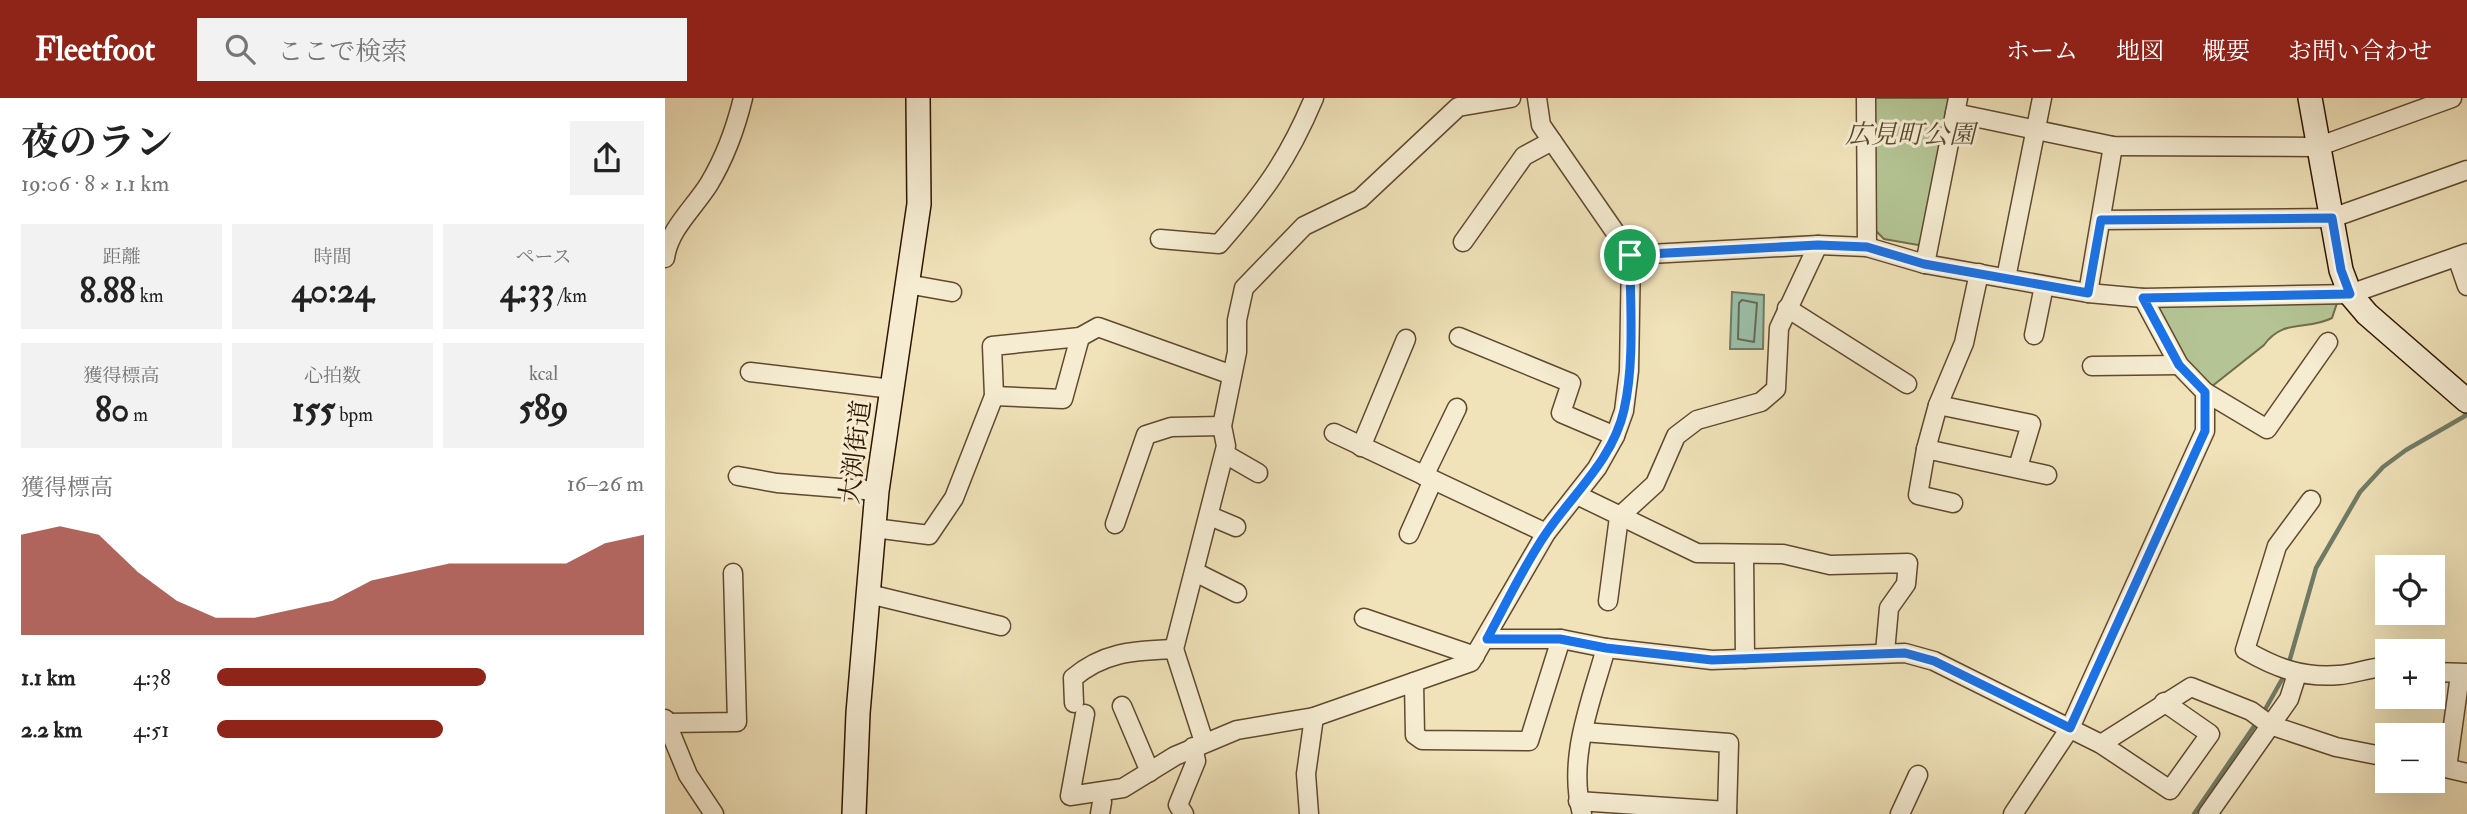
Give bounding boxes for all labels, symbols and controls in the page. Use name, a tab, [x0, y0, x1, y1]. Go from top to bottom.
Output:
search box	[197, 18, 687, 81]
text: Fleetfoot	[35, 29, 155, 70]
icon: search	[221, 30, 259, 68]
text: ここで検索	[277, 36, 407, 68]
text: ホーム	[2006, 36, 2078, 67]
text: 地図	[2116, 36, 2164, 67]
text: 概要	[2202, 36, 2250, 67]
text: お問い合わせ	[2288, 36, 2432, 67]
text: 夜のラン	[21, 119, 173, 167]
park label: 広見町公園	[1845, 119, 1979, 151]
button: share	[570, 121, 644, 195]
text: 19:06 · 8 × 1.1 km	[21, 169, 169, 198]
pin	[1600, 225, 1660, 285]
icon: arrive	[1611, 236, 1649, 274]
text: 距離	[102, 245, 141, 269]
text: 時間	[313, 245, 352, 269]
text: ペース	[515, 245, 572, 269]
text: 8.88	[80, 269, 136, 313]
text: 40:24	[291, 269, 374, 313]
text: 4:33	[500, 269, 554, 313]
text: km	[136, 284, 163, 308]
text: /km	[554, 284, 587, 308]
text: kcal	[529, 362, 558, 386]
text: 獲得標高	[83, 364, 160, 388]
text: 心拍数	[304, 364, 361, 388]
text: 589	[519, 386, 568, 430]
text: 80	[95, 388, 129, 432]
text: 155	[292, 388, 335, 432]
street label: 大渕街道	[834, 399, 878, 506]
text: m	[129, 403, 148, 427]
text: bpm	[335, 403, 373, 427]
text: 16–26 m	[567, 469, 644, 498]
text: 獲得標高	[21, 473, 113, 502]
map controls	[2375, 555, 2445, 793]
button: locate	[2375, 555, 2445, 625]
button: +	[2375, 639, 2445, 709]
text: 1.1 km	[21, 663, 76, 692]
text: 4:38	[133, 663, 171, 692]
text: 2.2 km	[21, 715, 82, 744]
text: 4:51	[133, 715, 169, 744]
button: −	[2375, 723, 2445, 793]

